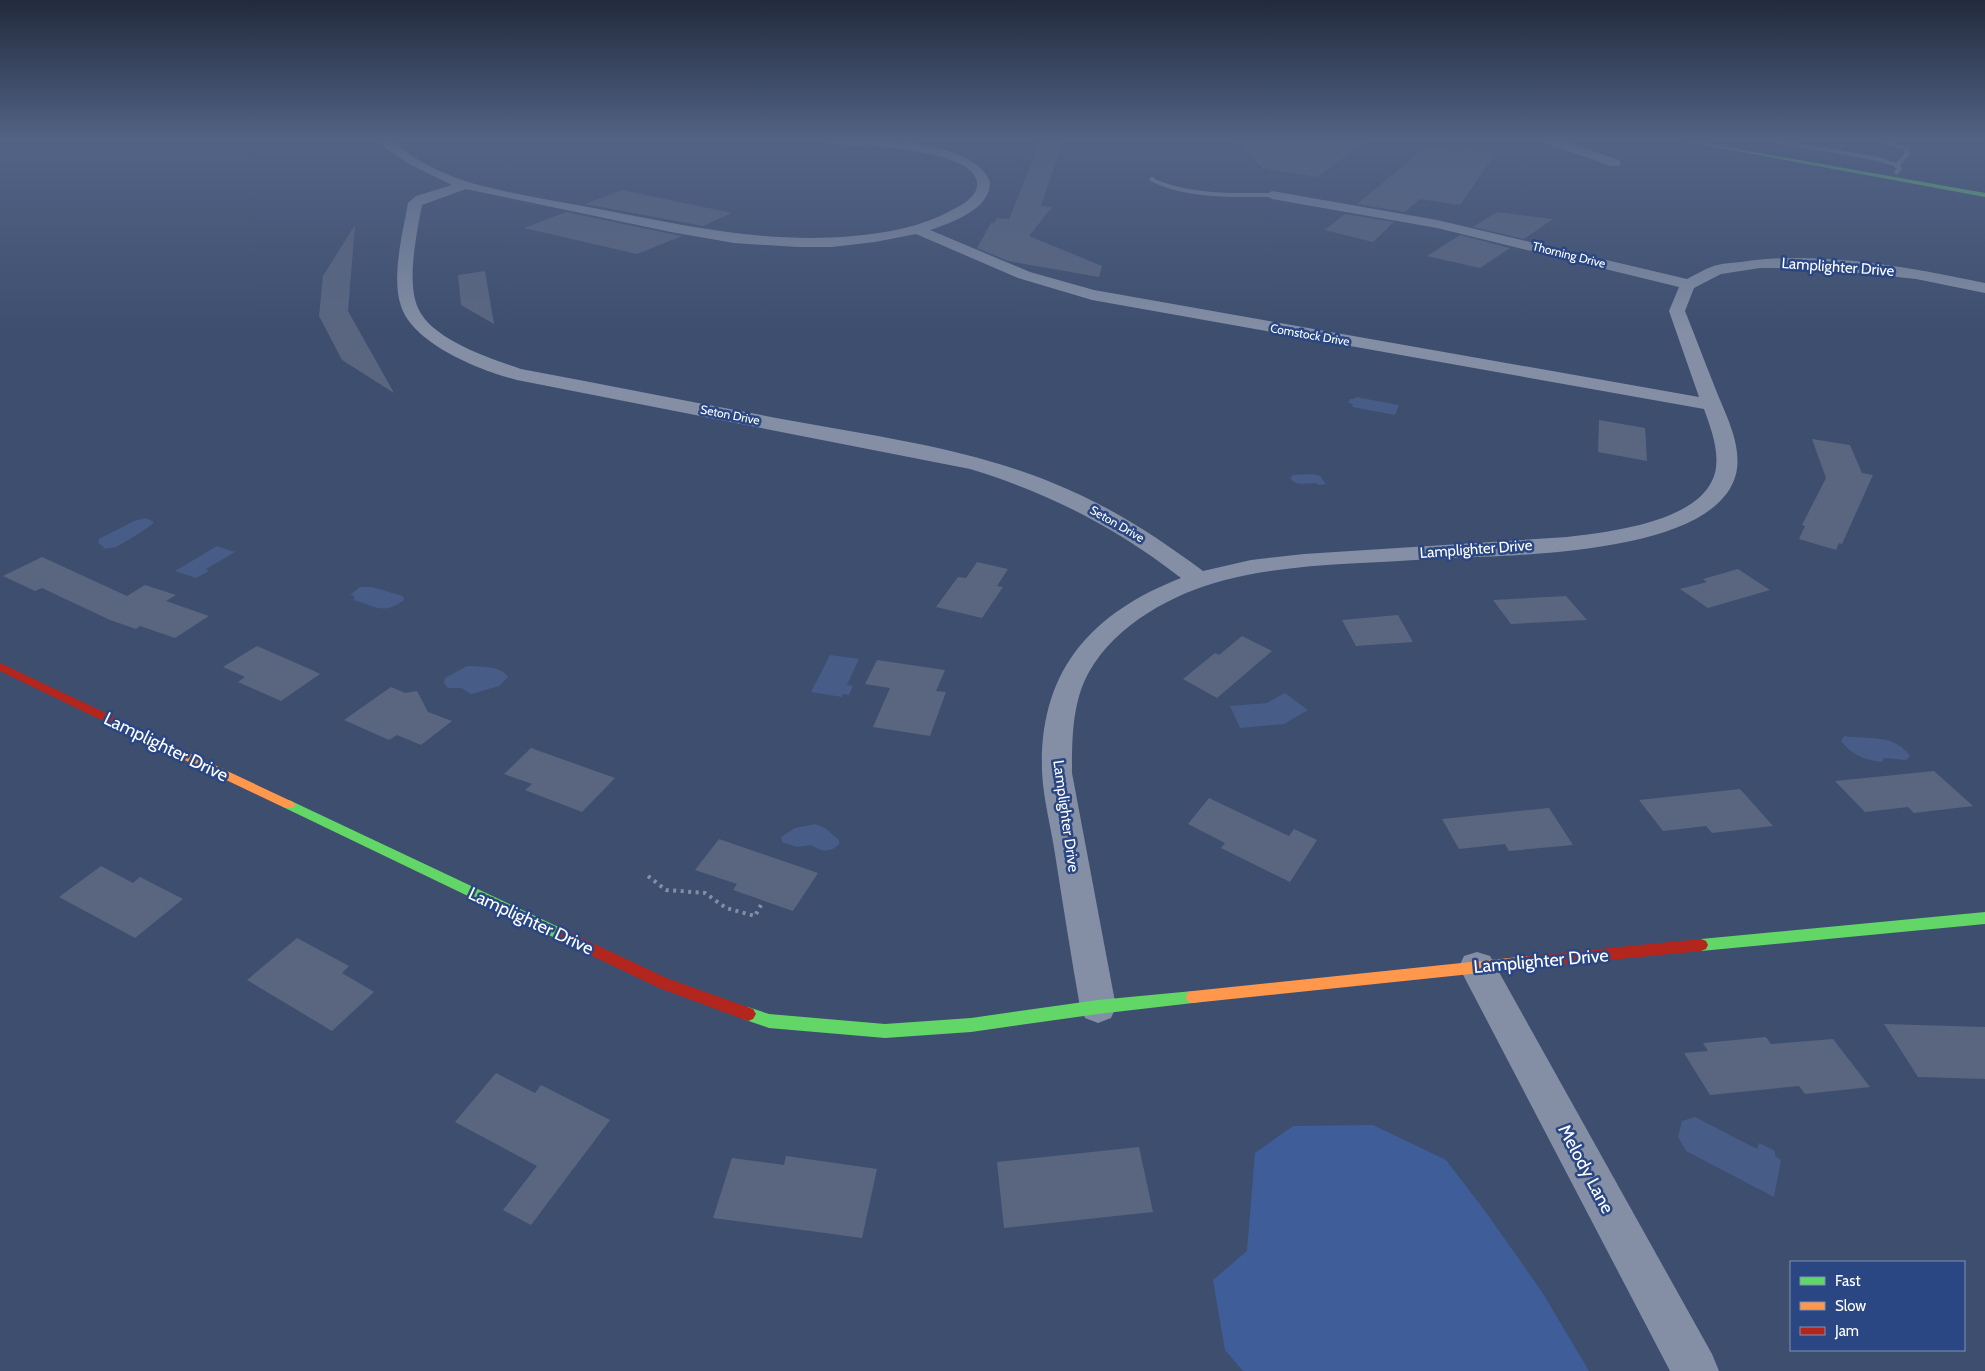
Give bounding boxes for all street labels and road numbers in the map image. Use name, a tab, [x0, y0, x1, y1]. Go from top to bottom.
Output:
street label: Thorning Drive	[1531, 238, 1607, 271]
street label: Lamplighter Drive	[1781, 254, 1895, 280]
street label: Comstock Drive	[1269, 320, 1351, 349]
street label: Seton Drive	[699, 401, 761, 428]
street label: Seton Drive	[1087, 502, 1147, 545]
street label: Lamplighter Drive	[1419, 536, 1533, 562]
street label: Lamplighter Drive	[100, 707, 232, 787]
street label: Lamplighter Drive	[1049, 759, 1083, 873]
street label: Lamplighter Drive	[465, 882, 597, 960]
street label: Lamplighter Drive	[1473, 944, 1609, 978]
street label: Melody Lane	[1553, 1121, 1619, 1217]

